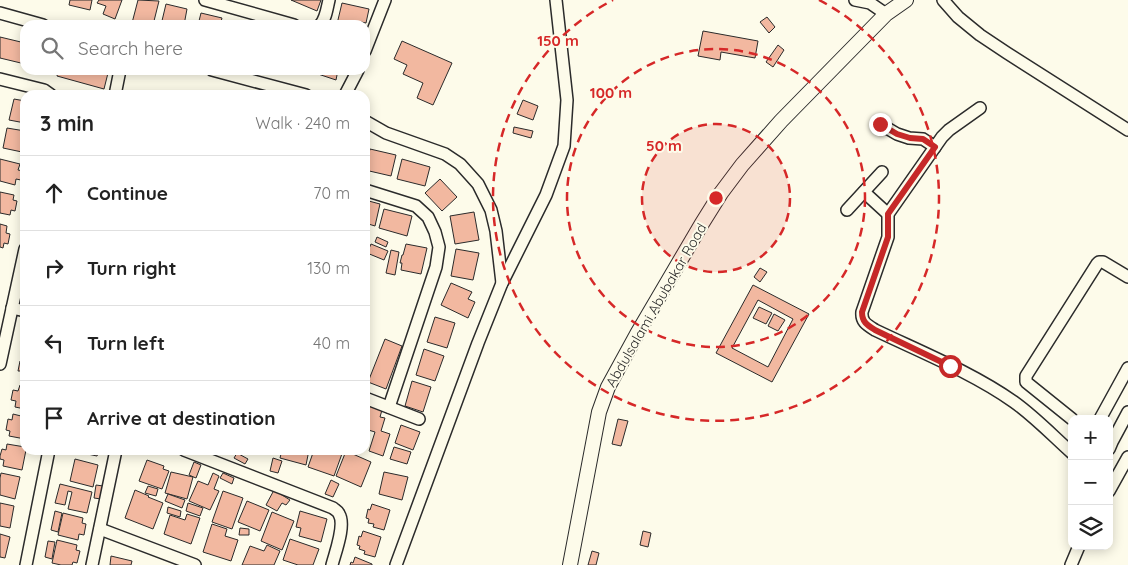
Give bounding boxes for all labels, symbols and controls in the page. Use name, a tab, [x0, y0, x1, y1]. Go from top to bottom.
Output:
search box	[20, 20, 370, 75]
text: 150 m	[537, 31, 579, 50]
icon: search	[38, 34, 66, 62]
text: Search here	[78, 36, 183, 60]
text: 100 m	[590, 83, 632, 102]
text: 3 min	[40, 110, 94, 136]
text: Walk · 240 m	[255, 113, 350, 133]
route end	[869, 113, 892, 136]
text: 50 m	[646, 136, 682, 155]
icon: ahead	[40, 179, 68, 207]
text: Continue	[87, 181, 168, 205]
text: 70 m	[313, 183, 350, 203]
centre of rings	[707, 189, 725, 207]
street label: Abdulsalami Abubakar Road	[602, 220, 710, 390]
icon: right	[40, 254, 68, 282]
text: Turn right	[87, 256, 176, 280]
text: 130 m	[307, 258, 350, 278]
icon: left	[40, 329, 68, 357]
text: Turn left	[87, 331, 165, 355]
text: 40 m	[313, 333, 350, 353]
route start	[939, 355, 962, 378]
icon: arrive	[40, 404, 68, 432]
text: Arrive at destination	[87, 406, 276, 430]
map controls	[1068, 415, 1113, 550]
button: +	[1068, 415, 1113, 460]
button: −	[1068, 460, 1113, 505]
button: layers	[1068, 505, 1113, 550]

